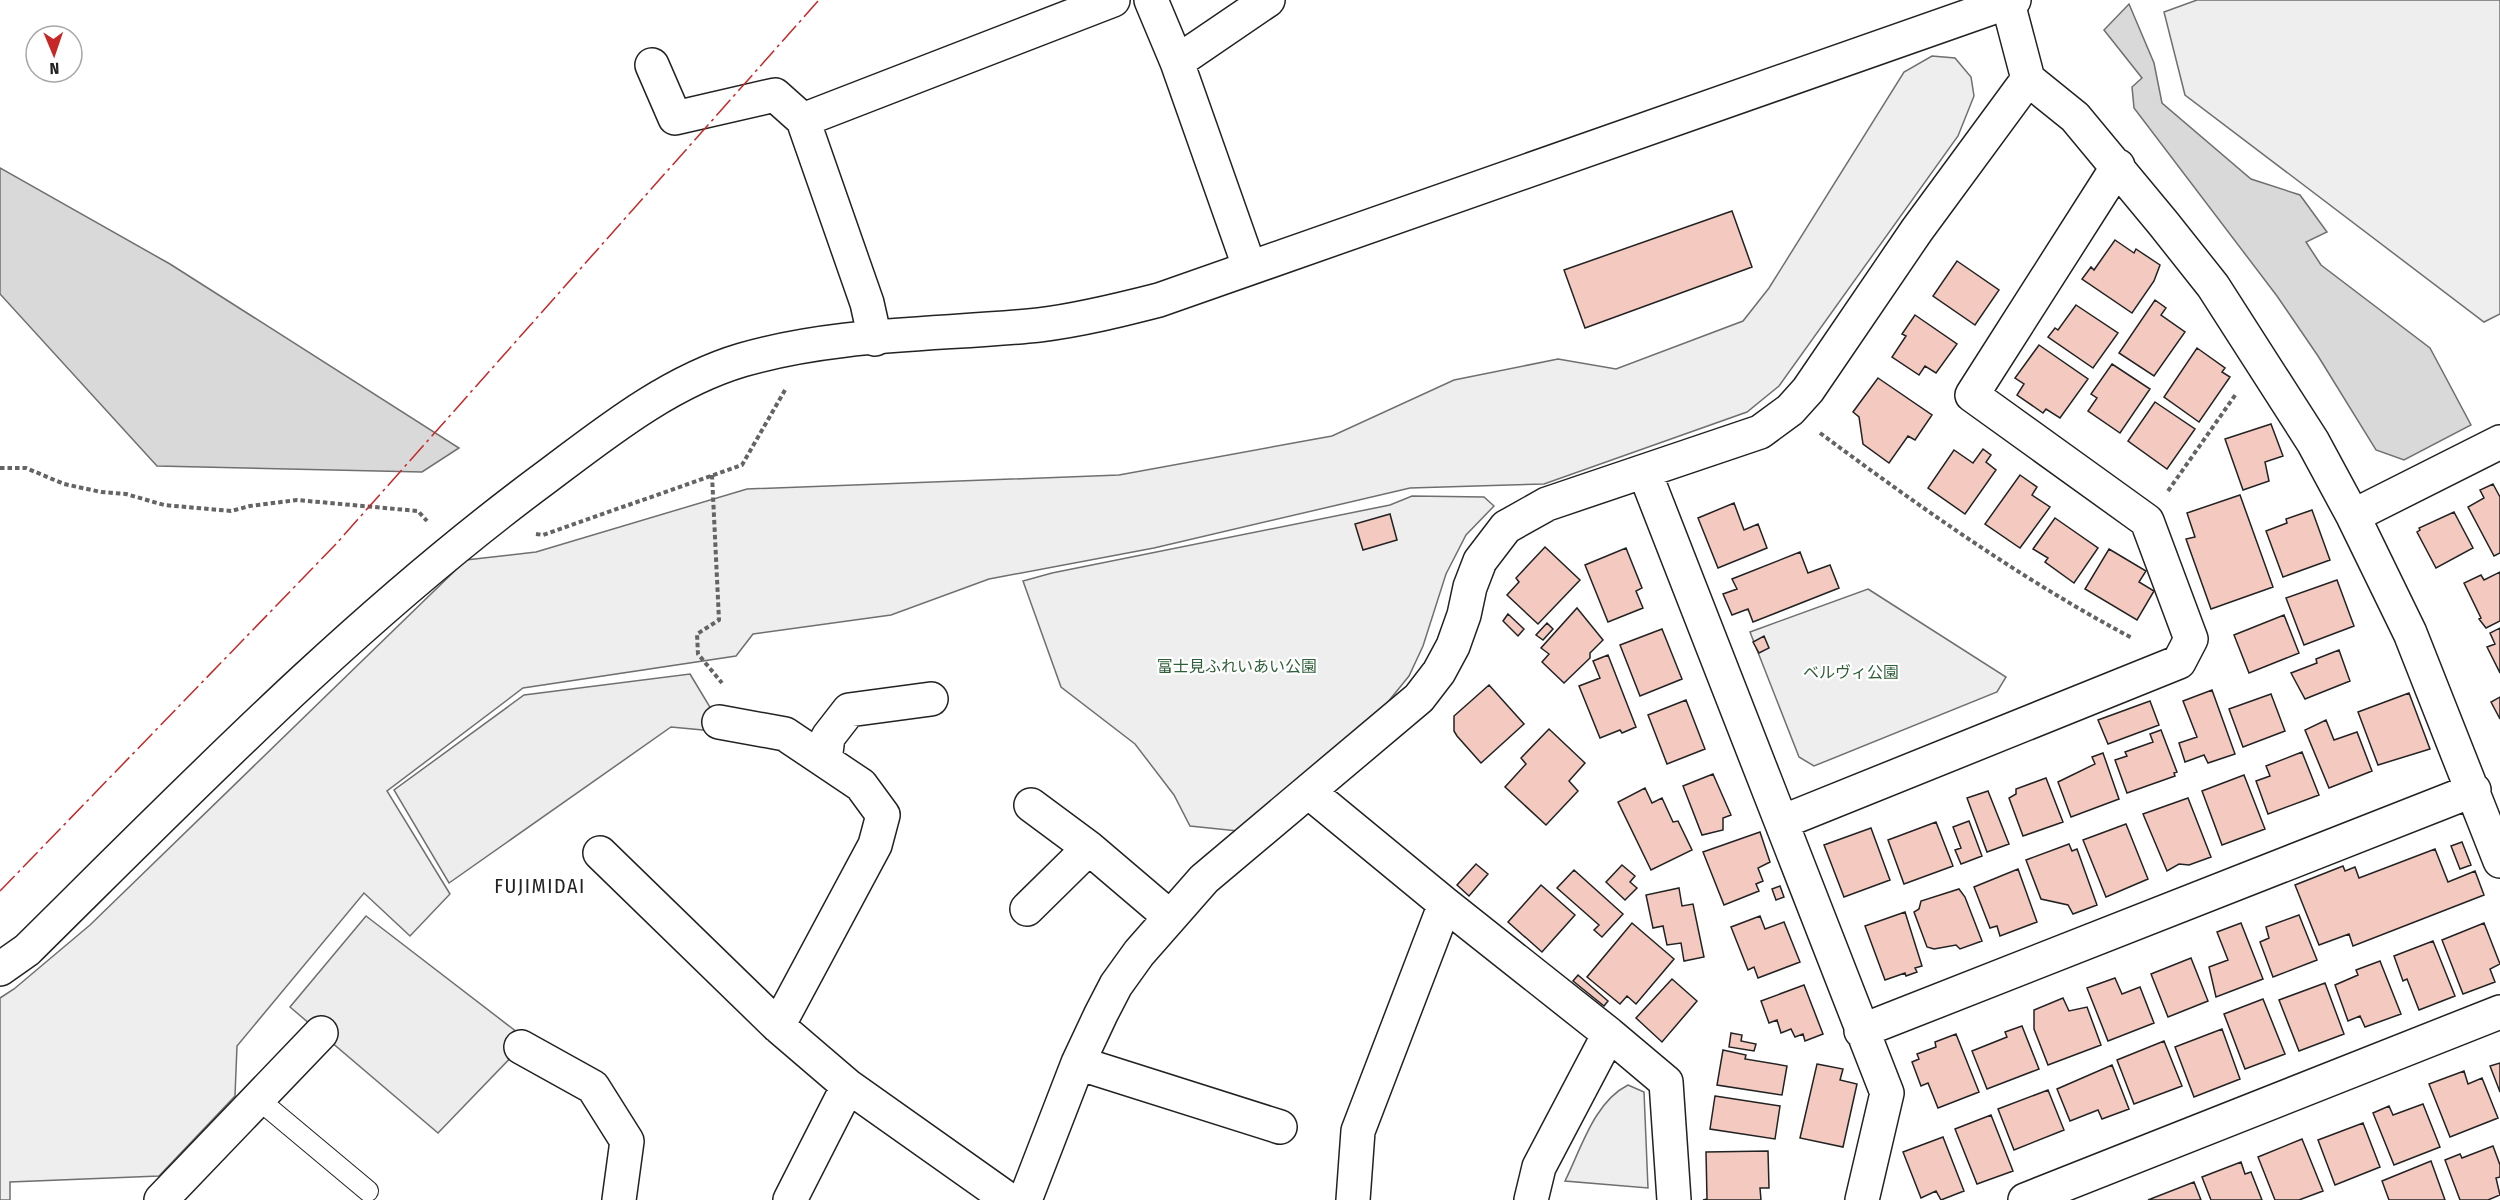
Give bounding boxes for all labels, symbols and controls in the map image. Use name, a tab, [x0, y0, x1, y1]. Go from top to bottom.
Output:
north arrow	[24, 24, 84, 84]
text: N	[49, 59, 60, 78]
park label: 富士見ふれいあい公園	[1157, 657, 1317, 676]
park label: ベルヴィ公園	[1803, 663, 1899, 682]
district label: FUJIMIDAI	[494, 874, 586, 898]

